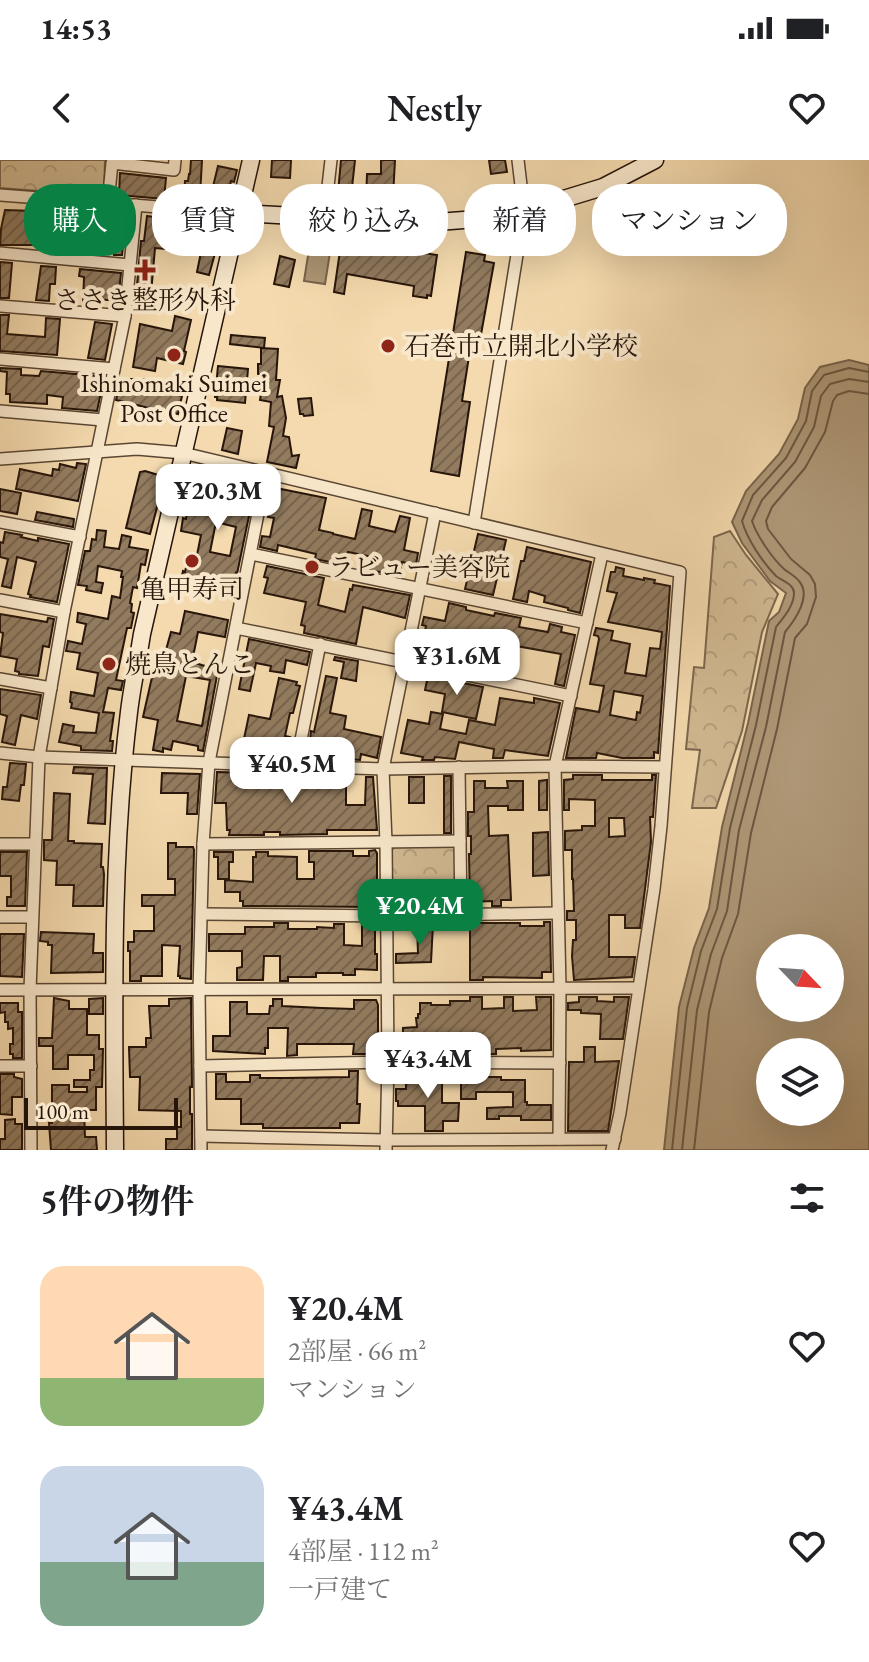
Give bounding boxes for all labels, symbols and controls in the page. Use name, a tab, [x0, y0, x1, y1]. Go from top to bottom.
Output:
text: 14:53	[40, 9, 112, 48]
text: Nestly	[387, 85, 482, 132]
icon: back	[40, 86, 84, 130]
icon: heart	[785, 86, 829, 130]
chip: 購入	[24, 184, 136, 256]
chip: 賃貸	[152, 184, 264, 256]
chip: 絞り込み	[280, 184, 448, 256]
chip: 新着	[464, 184, 576, 256]
chip: マンション	[592, 184, 787, 256]
marker: ささき整形外科	[134, 259, 156, 281]
place label: ささき整形外科	[54, 283, 236, 317]
place label: 石巻市立開北小学校	[404, 329, 638, 363]
marker: 石巻市立開北小学校	[379, 337, 397, 355]
marker: Ishinomaki Suimei Post Office	[165, 346, 183, 364]
place label: Ishinomaki Suimei Post Office	[81, 366, 267, 430]
pin: ¥20.3M	[153, 464, 283, 532]
text: ¥20.3M	[174, 473, 262, 507]
place label: ラビュー美容院	[328, 550, 510, 584]
marker: 亀甲寿司	[183, 552, 201, 570]
marker: ラビュー美容院	[303, 558, 321, 576]
place label: 亀甲寿司	[140, 572, 244, 606]
pin: ¥31.6M	[392, 629, 522, 697]
text: ¥31.6M	[413, 638, 501, 672]
place label: 焼鳥とんこ	[125, 647, 255, 681]
marker: 焼鳥とんこ	[100, 655, 118, 673]
pin: ¥40.5M	[227, 737, 357, 805]
text: ¥40.5M	[248, 746, 336, 780]
pin: ¥20.4M	[355, 879, 485, 947]
text: ¥20.4M	[376, 888, 464, 922]
north arrow	[756, 934, 844, 1022]
map controls	[756, 934, 844, 1126]
pin: ¥43.4M	[363, 1032, 493, 1100]
button: layers	[756, 1038, 844, 1126]
text: ¥43.4M	[384, 1041, 472, 1075]
scale bar	[24, 1094, 178, 1130]
text: 100 m	[36, 1097, 89, 1126]
icon: filters	[785, 1176, 829, 1220]
text: 5件の物件	[40, 1179, 194, 1223]
text: ¥20.4M	[288, 1286, 404, 1330]
icon: home	[104, 1298, 200, 1394]
icon: heart	[785, 1324, 829, 1368]
text: 2部屋 · 66 m²	[288, 1334, 426, 1368]
text: マンション	[288, 1372, 417, 1406]
text: ¥43.4M	[288, 1486, 404, 1530]
icon: home	[104, 1498, 200, 1594]
icon: heart	[785, 1524, 829, 1568]
text: 4部屋 · 112 m²	[288, 1534, 439, 1568]
text: 一戸建て	[288, 1572, 392, 1606]

